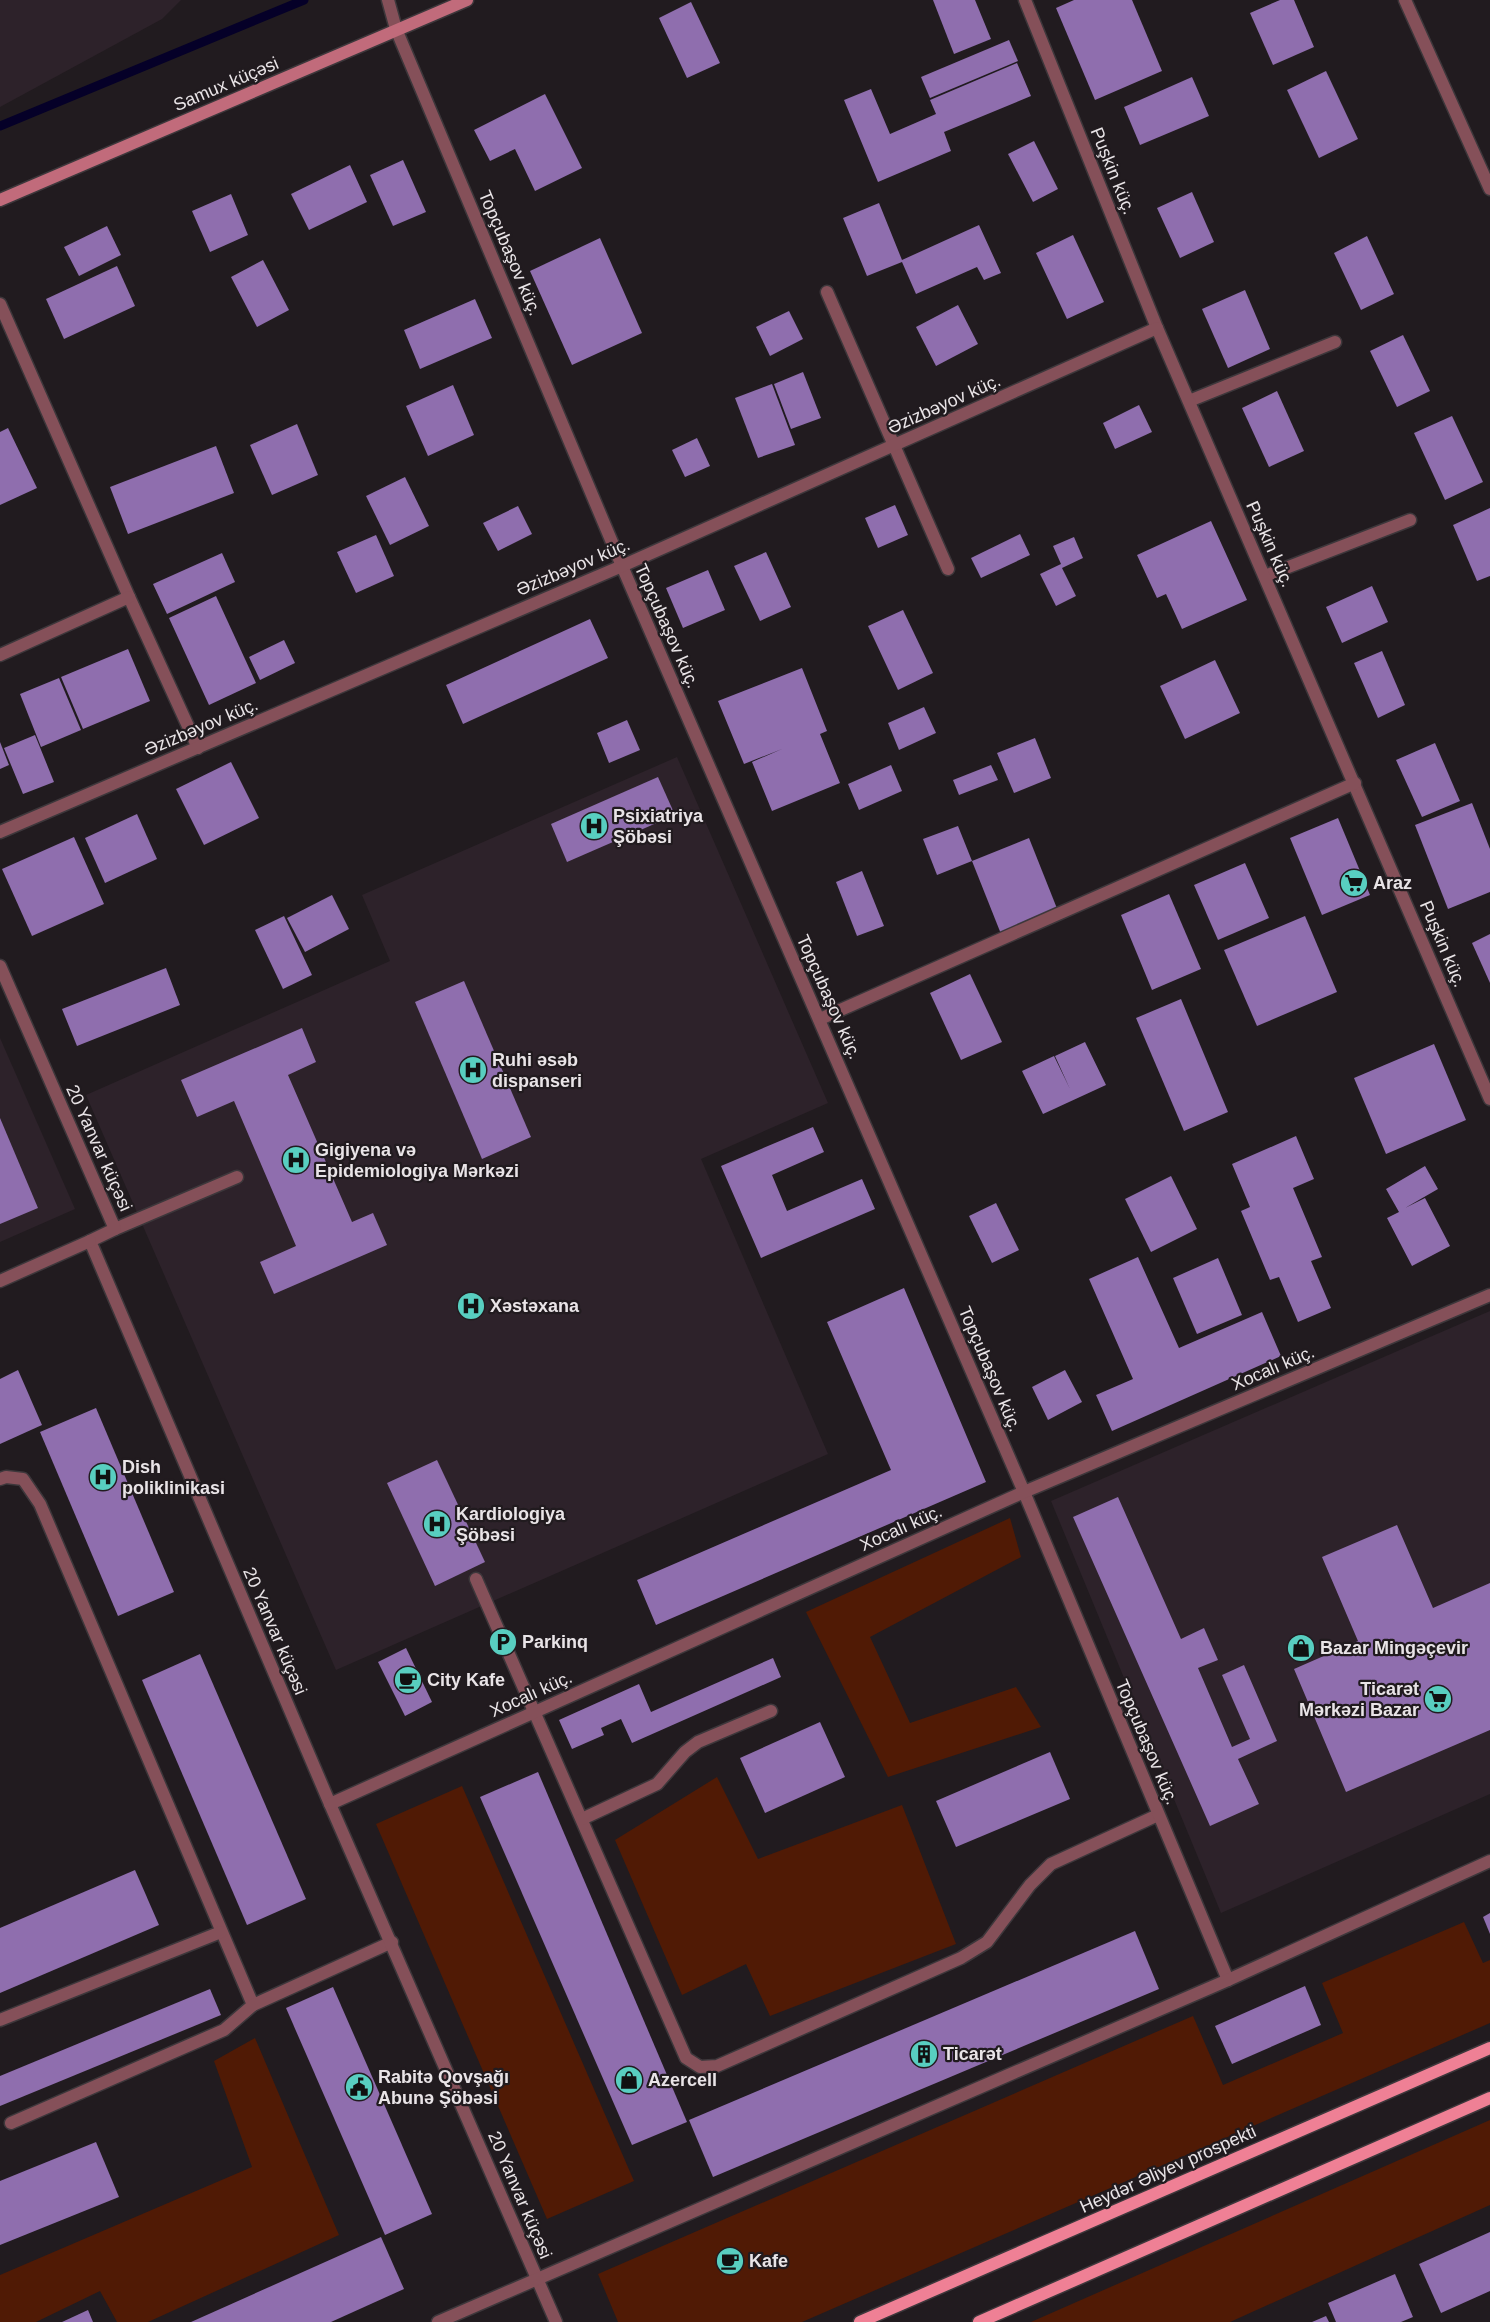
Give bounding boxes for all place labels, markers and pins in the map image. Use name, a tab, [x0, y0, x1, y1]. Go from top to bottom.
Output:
place label: Psixiatriya Şöbəsi	[613, 806, 704, 847]
hospital icon: Psixiatriya Şöbəsi	[579, 811, 609, 841]
supermarket icon: Araz	[1339, 868, 1369, 898]
place label: Araz	[1373, 873, 1412, 893]
place label: Ruhi əsəb dispanseri	[492, 1050, 582, 1091]
hospital icon: Ruhi əsəb dispanseri	[458, 1055, 488, 1085]
place label: Gigiyena və Epidemiologiya Mərkəzi	[315, 1140, 519, 1181]
hospital icon: Gigiyena və Epidemiologiya Mərkəzi	[281, 1145, 311, 1175]
hospital icon: Xəstəxana	[456, 1291, 486, 1321]
place label: Xəstəxana	[490, 1296, 580, 1316]
place label: Dish poliklinikasi	[122, 1457, 225, 1498]
hospital icon: Dish poliklinikasi	[88, 1462, 118, 1492]
place label: Kardiologiya Şöbəsi	[456, 1504, 566, 1545]
hospital icon: Kardiologiya Şöbəsi	[422, 1509, 452, 1539]
parking icon: Parkinq	[488, 1627, 518, 1657]
place label: Parkinq	[522, 1632, 588, 1652]
shop icon: Bazar Mingəçevir	[1286, 1633, 1316, 1663]
place label: Bazar Mingəçevir	[1320, 1638, 1468, 1658]
cafe icon: City Kafe	[393, 1665, 423, 1695]
place label: City Kafe	[427, 1670, 505, 1690]
place label: Ticarət Mərkəzi Bazar	[1299, 1679, 1419, 1720]
supermarket icon: Ticarət Mərkəzi Bazar	[1423, 1684, 1453, 1714]
building icon: Ticarət	[909, 2039, 939, 2069]
place label: Ticarət	[943, 2044, 1002, 2064]
shop icon: Azercell	[614, 2065, 644, 2095]
place label: Rabitə Qovşağı Abunə Şöbəsi	[378, 2067, 509, 2108]
place label: Azercell	[648, 2070, 717, 2090]
public building icon: Rabitə Qovşağı Abunə Şöbəsi	[344, 2072, 374, 2102]
cafe icon: Kafe	[715, 2246, 745, 2276]
place label: Kafe	[749, 2251, 788, 2271]

